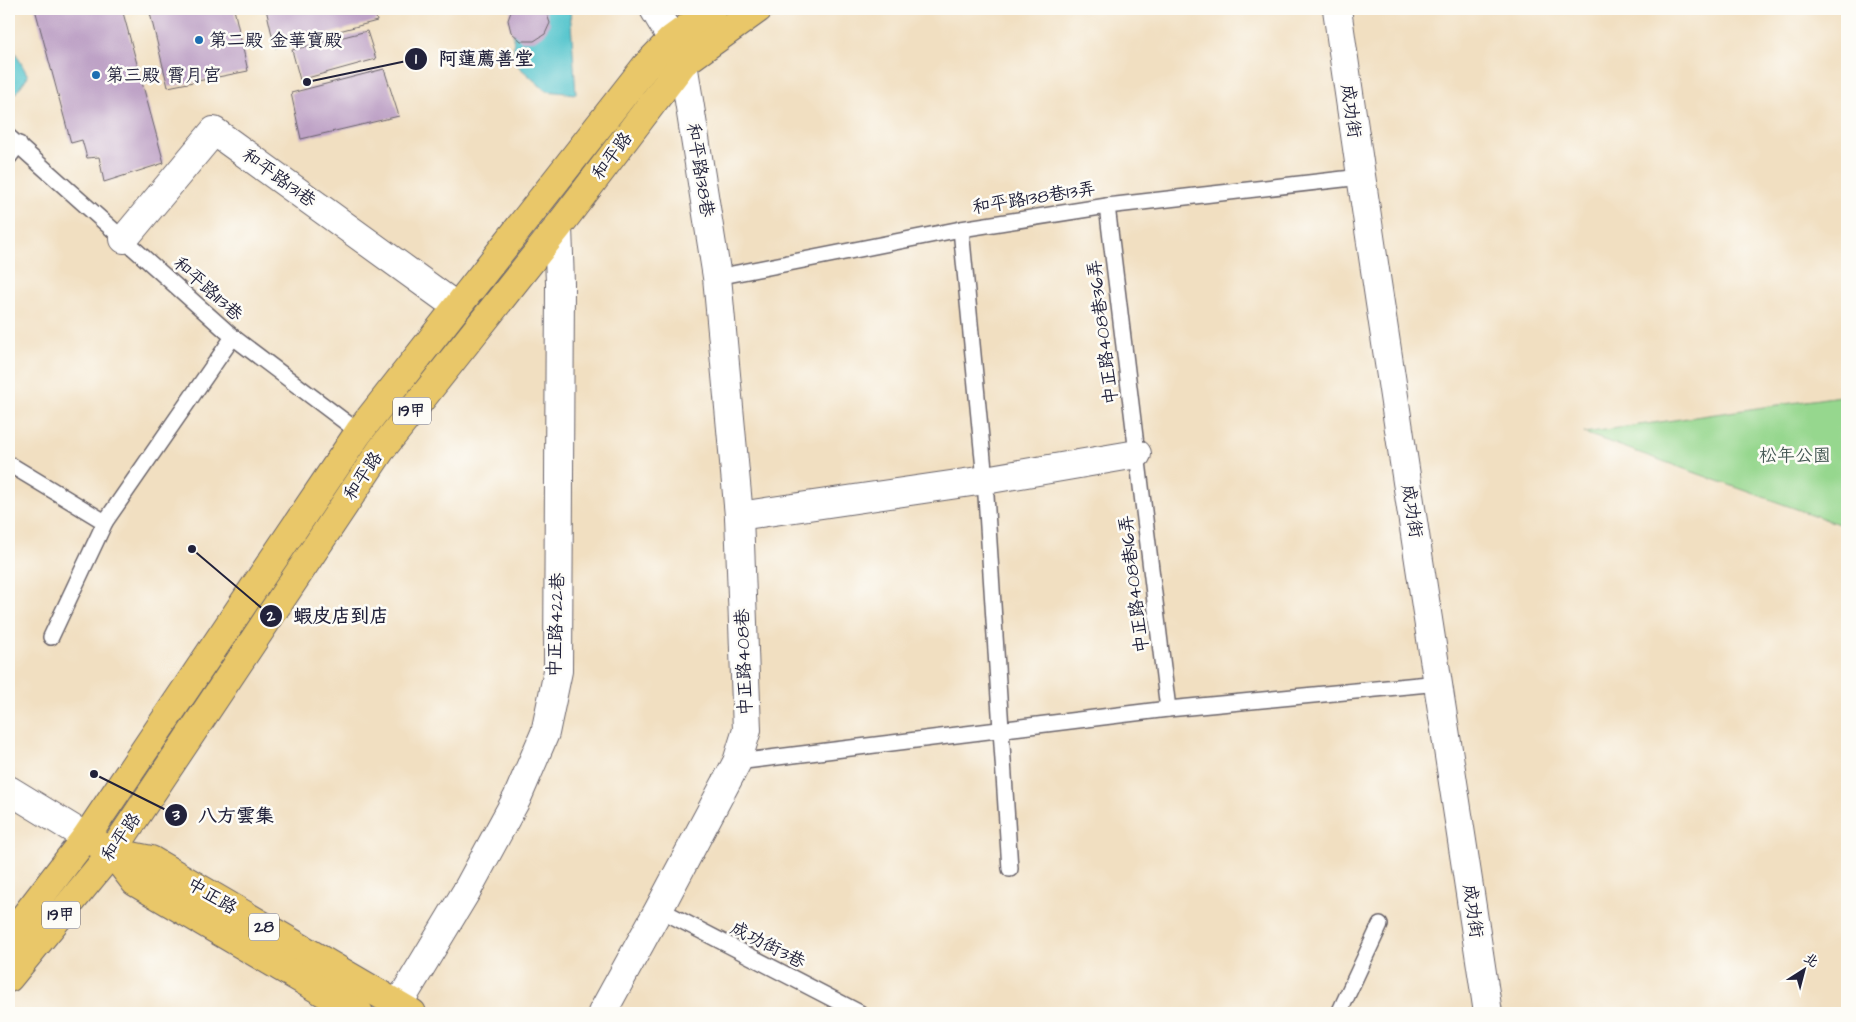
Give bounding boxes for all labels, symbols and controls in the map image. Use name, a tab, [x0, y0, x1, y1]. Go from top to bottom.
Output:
place label: 第二殿 金華寶殿	[209, 28, 342, 53]
marker: 第二殿 金華寶殿	[193, 34, 205, 46]
callout: 阿蓮薦善堂	[403, 42, 543, 76]
text: 阿蓮薦善堂	[438, 46, 534, 73]
text: 1	[415, 49, 417, 70]
place label: 第三殿 霄月宮	[106, 63, 221, 88]
marker: 第三殿 霄月宮	[90, 69, 102, 81]
street label: 成功街	[1335, 83, 1367, 139]
street label: 和平路138巷	[680, 121, 720, 219]
street label: 和平路	[586, 127, 638, 185]
street label: 和平路131巷	[237, 143, 321, 213]
street label: 和平路138巷13弄	[971, 176, 1097, 220]
street label: 和平路113巷	[168, 251, 248, 327]
street label: 中正路408巷36弄	[1082, 258, 1124, 406]
road number: 19甲	[393, 398, 431, 424]
park label: 松年公園	[1759, 443, 1831, 468]
street label: 和平路	[338, 447, 388, 505]
street label: 成功街	[1395, 482, 1429, 540]
street label: 中正路408巷16弄	[1113, 514, 1155, 654]
street label: 中正路422巷	[542, 572, 570, 678]
callout: 蝦皮店到店	[258, 599, 398, 633]
text: 蝦皮店到店	[293, 603, 389, 630]
text: 2	[266, 606, 276, 627]
street label: 中正路408巷	[730, 608, 758, 716]
callout: 八方雲集	[163, 798, 284, 832]
text: 八方雲集	[198, 803, 274, 830]
text: 3	[171, 805, 180, 826]
street label: 和平路	[95, 808, 147, 866]
street label: 中正路	[182, 871, 242, 921]
street label: 成功街	[1457, 883, 1489, 939]
road number: 19甲	[42, 902, 80, 928]
road number: 28	[249, 914, 279, 940]
street label: 成功街3巷	[726, 915, 810, 975]
north arrow	[1778, 944, 1828, 994]
text: 北	[1800, 948, 1823, 972]

